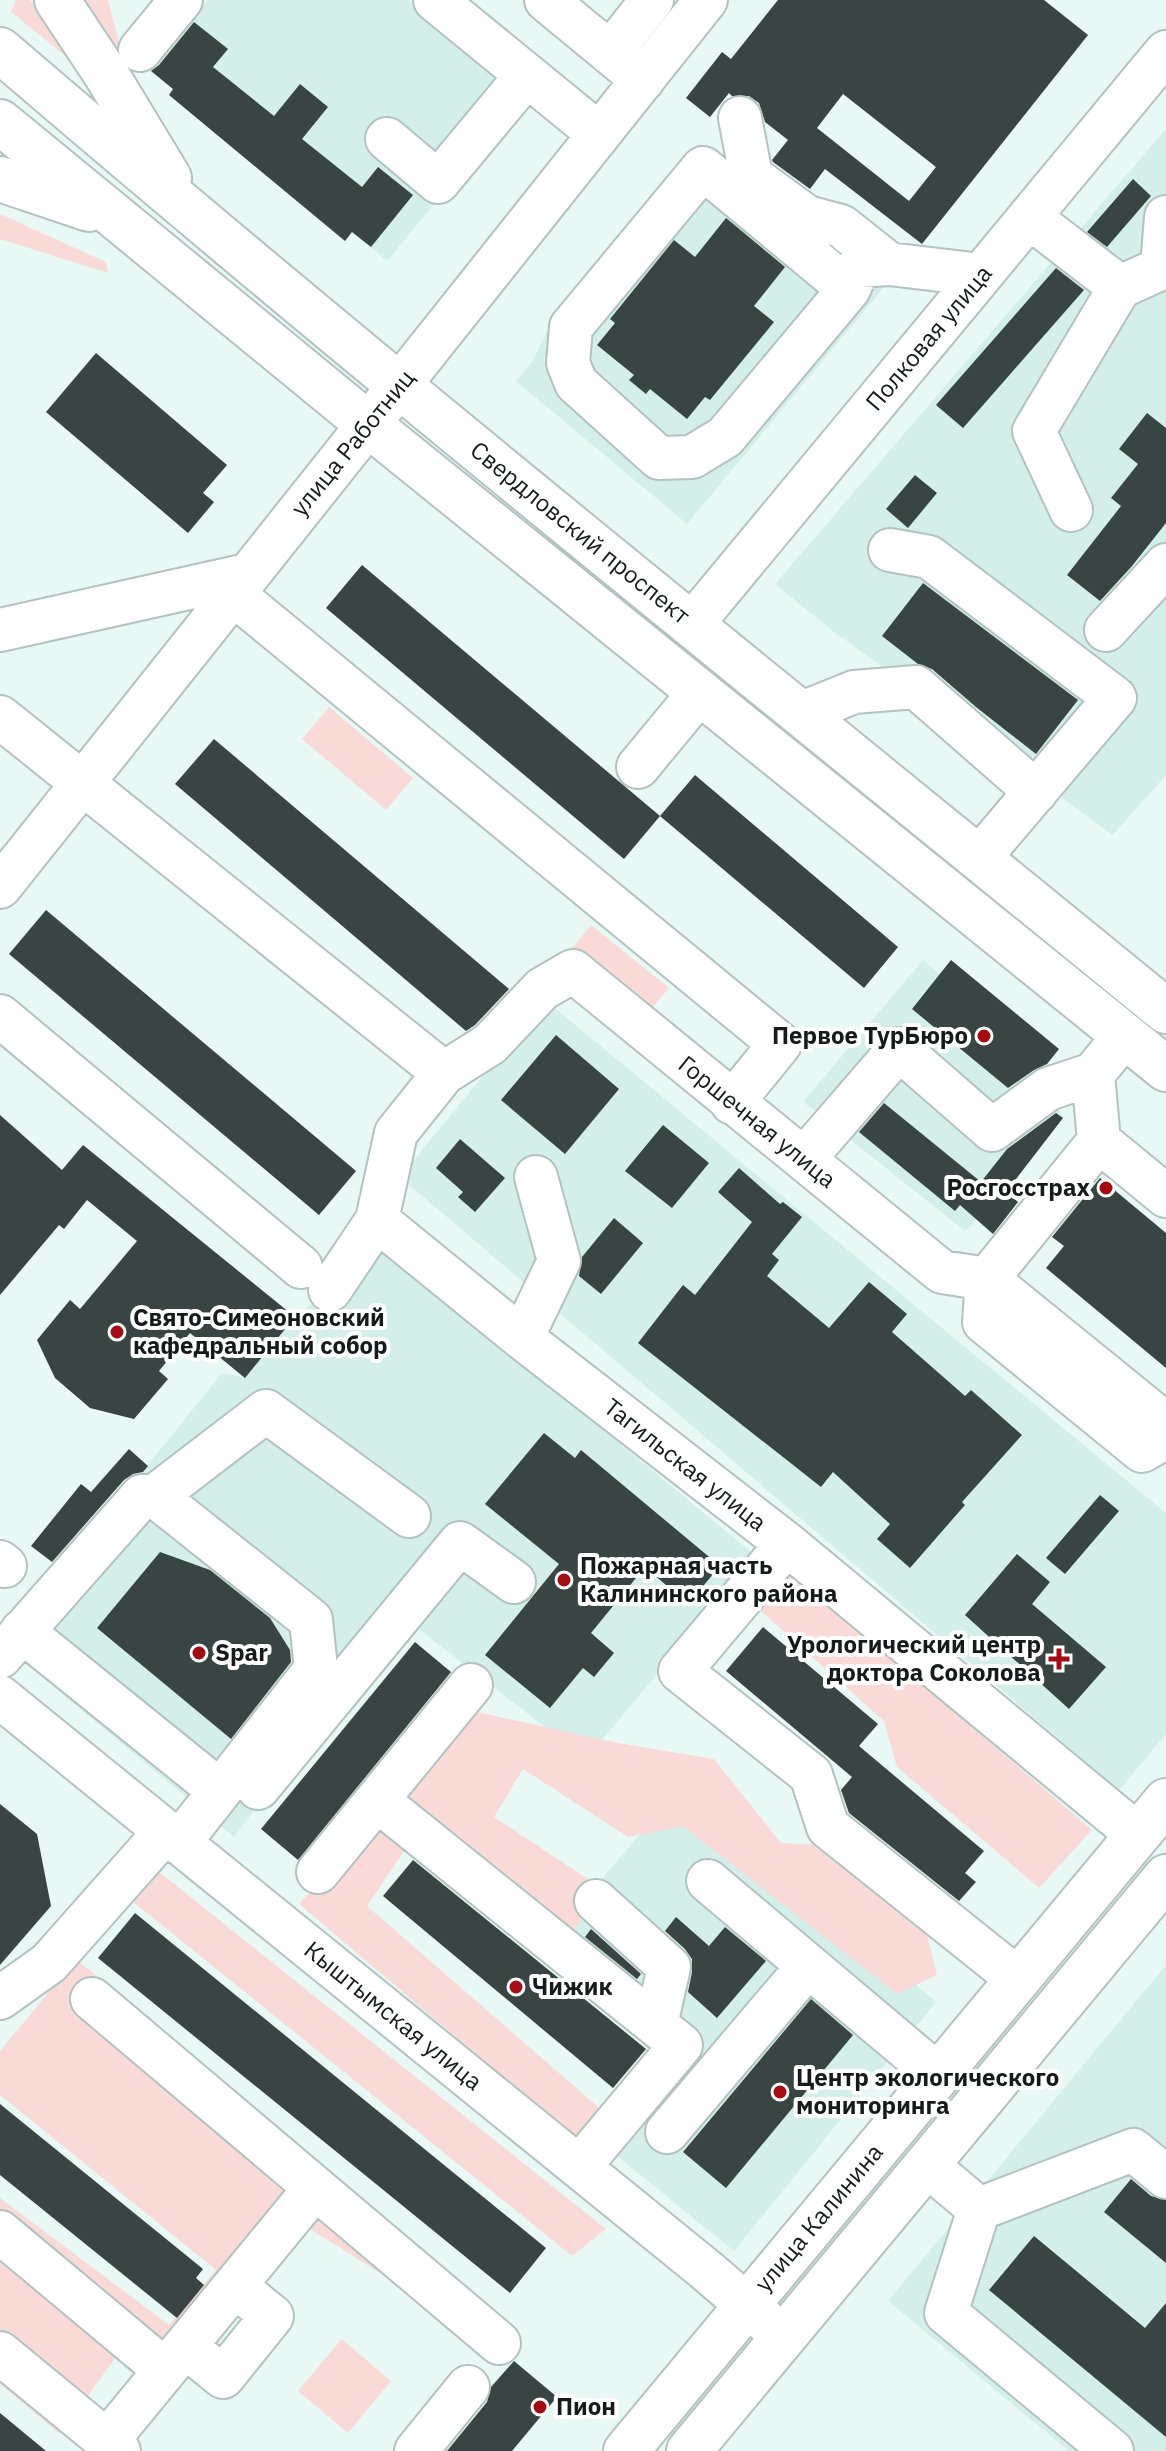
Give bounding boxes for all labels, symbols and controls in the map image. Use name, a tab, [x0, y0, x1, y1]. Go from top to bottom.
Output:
street label: Полковая улица	[858, 258, 999, 417]
street label: улица Работниц	[283, 362, 421, 522]
street label: Свердловский проспект	[464, 434, 697, 631]
place label: Первое ТурБюро	[772, 1019, 968, 1051]
marker: Первое ТурБюро	[975, 1027, 993, 1045]
street label: Горшечная улица	[672, 1048, 843, 1195]
place label: Росгосстрах	[946, 1171, 1091, 1203]
marker: Росгосстрах	[1097, 1179, 1115, 1197]
place label: Свято-Симеоновский кафедральный собор	[133, 1301, 388, 1361]
marker: Свято-Симеоновский кафедральный собор	[108, 1323, 126, 1341]
street label: Тагильская улица	[598, 1391, 774, 1538]
place label: Пожарная часть Калининского района	[580, 1549, 838, 1609]
marker: Пожарная часть Калининского района	[555, 1571, 573, 1589]
place label: Урологический центр доктора Соколова	[787, 1628, 1041, 1688]
place label: Spar	[215, 1636, 268, 1668]
marker: Spar	[190, 1644, 208, 1662]
marker: Урологический центр доктора Соколова	[1048, 1648, 1070, 1670]
street label: Кыштымская улица	[298, 1933, 489, 2097]
place label: Чижик	[532, 1970, 613, 2002]
marker: Чижик	[507, 1978, 525, 1996]
place label: Центр экологического мониторинга	[796, 2061, 1059, 2121]
marker: Центр экологического мониторинга	[771, 2083, 789, 2101]
street label: улица Калинина	[747, 2137, 890, 2298]
place label: Пион	[556, 2390, 616, 2422]
marker: Пион	[531, 2398, 549, 2416]

